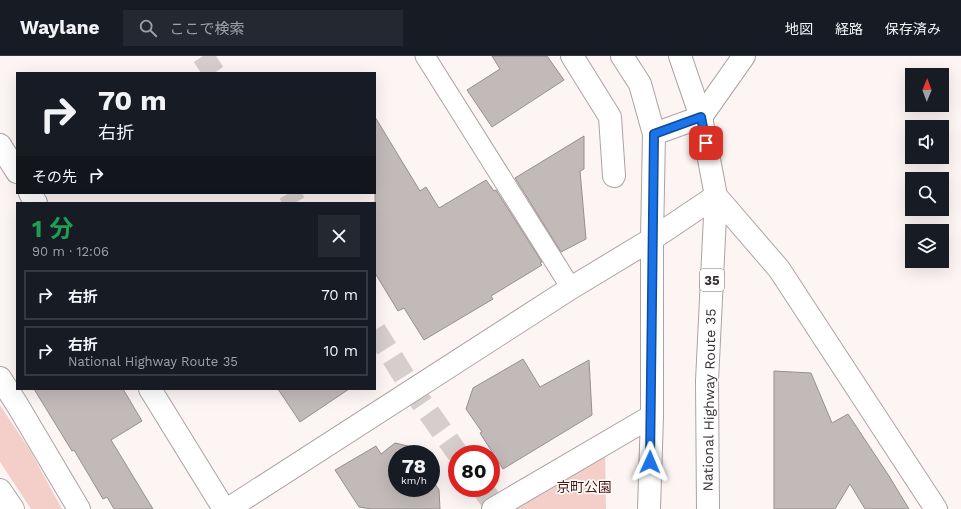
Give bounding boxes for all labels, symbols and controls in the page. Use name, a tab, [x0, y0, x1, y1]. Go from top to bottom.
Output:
search box	[123, 10, 403, 46]
text: Waylane	[20, 16, 99, 39]
icon: search	[137, 17, 159, 39]
text: ここで検索	[169, 20, 244, 38]
text: 地図	[785, 21, 813, 37]
text: 経路	[835, 21, 863, 37]
text: 保存済み	[885, 21, 941, 37]
north arrow	[905, 68, 949, 112]
map controls	[905, 68, 949, 268]
text: 70 m	[98, 84, 167, 117]
icon: right	[32, 88, 84, 140]
button: sound	[905, 120, 949, 164]
text: 右折	[98, 122, 134, 143]
pin	[689, 126, 723, 160]
icon: arrive	[695, 132, 717, 154]
icon: right	[85, 164, 107, 186]
text: その先	[32, 168, 77, 186]
button: search	[905, 172, 949, 216]
text: 1 分	[32, 215, 73, 243]
button: close	[318, 215, 360, 257]
button: layers	[905, 224, 949, 268]
text: 90 m · 12:06	[32, 244, 109, 259]
road number: 35	[700, 269, 724, 291]
icon: right	[34, 284, 56, 306]
text: 70 m	[321, 286, 358, 304]
text: 右折	[68, 288, 98, 306]
street label: National Highway Route 35	[699, 308, 719, 492]
text: 右折	[68, 336, 98, 354]
icon: right	[34, 340, 56, 362]
text: 10 m	[323, 342, 358, 360]
text: National Highway Route 35	[68, 354, 238, 369]
position arrow	[629, 441, 671, 483]
speed limit sign: 80	[448, 445, 500, 497]
text: 78	[402, 454, 426, 478]
text: km/h	[401, 475, 427, 486]
park label: 京町公園	[556, 479, 612, 495]

